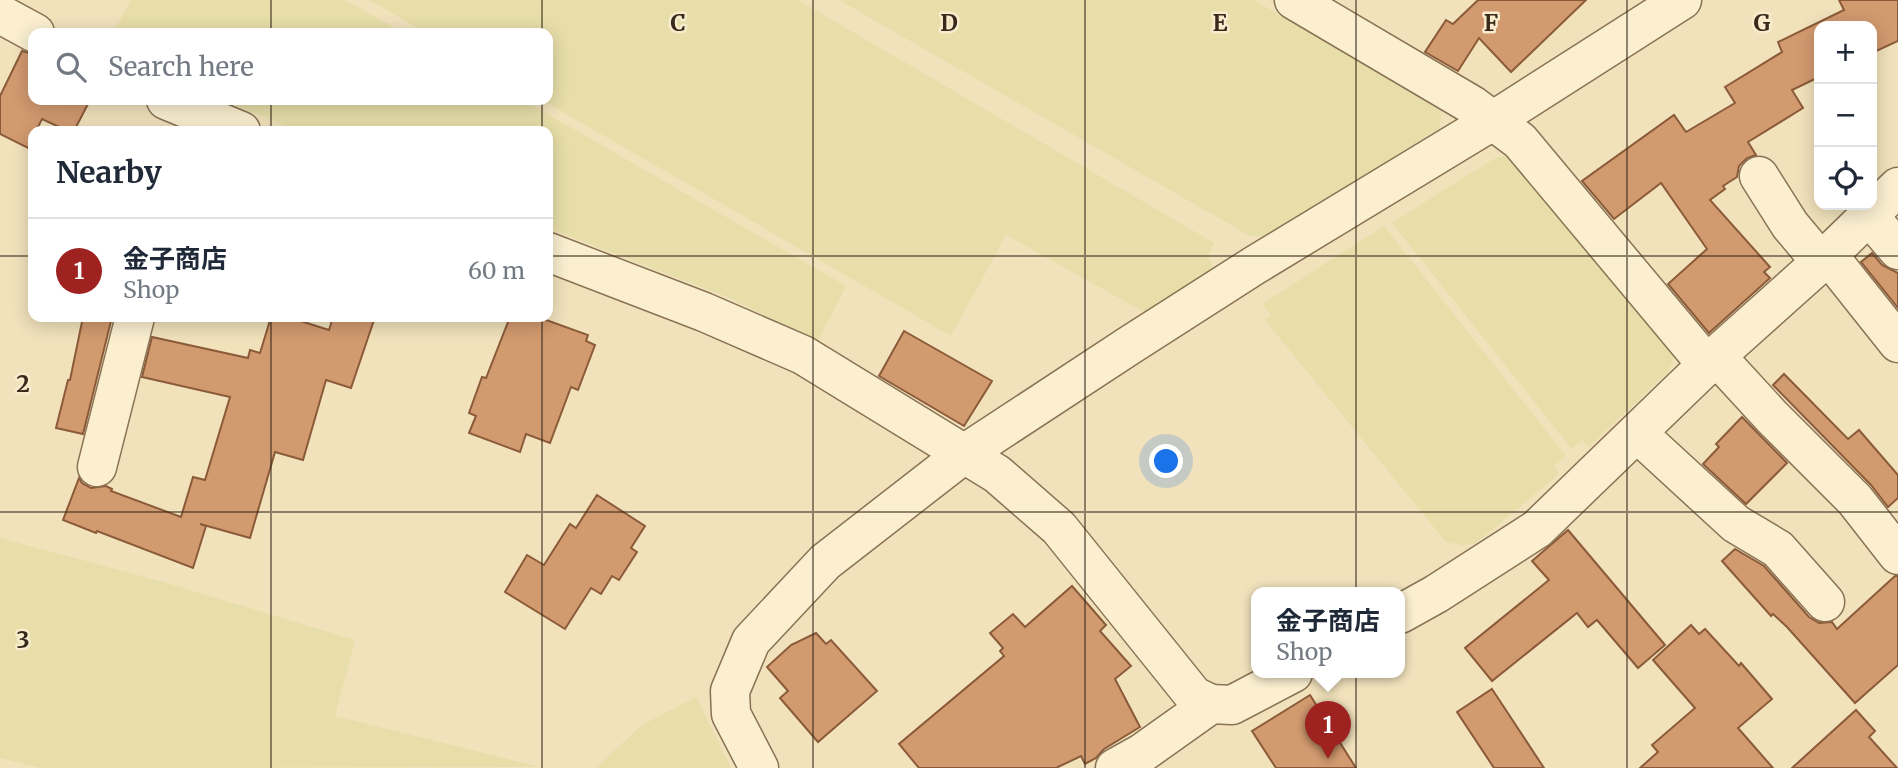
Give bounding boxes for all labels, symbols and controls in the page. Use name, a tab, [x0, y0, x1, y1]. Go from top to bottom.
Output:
text: C	[670, 8, 686, 37]
text: D	[940, 8, 958, 37]
text: E	[1212, 8, 1228, 37]
text: F	[1484, 8, 1498, 37]
text: G	[1754, 8, 1771, 37]
map controls	[1814, 21, 1877, 210]
button: +	[1814, 21, 1877, 84]
search box	[28, 28, 553, 105]
icon: search	[52, 48, 90, 86]
text: Search here	[108, 50, 254, 83]
button: −	[1814, 84, 1877, 147]
button: locate	[1814, 147, 1877, 210]
text: Nearby	[56, 153, 162, 191]
text: 金子商店	[123, 242, 227, 275]
text: 1	[74, 256, 84, 285]
text: 60 m	[468, 256, 525, 285]
text: Shop	[123, 275, 179, 304]
text: 2	[16, 369, 30, 398]
your location	[1149, 444, 1183, 478]
popup	[1251, 587, 1405, 678]
text: 金子商店	[1276, 604, 1380, 637]
text: 3	[16, 625, 30, 654]
text: Shop	[1276, 637, 1332, 666]
pin: 1	[1305, 701, 1351, 759]

